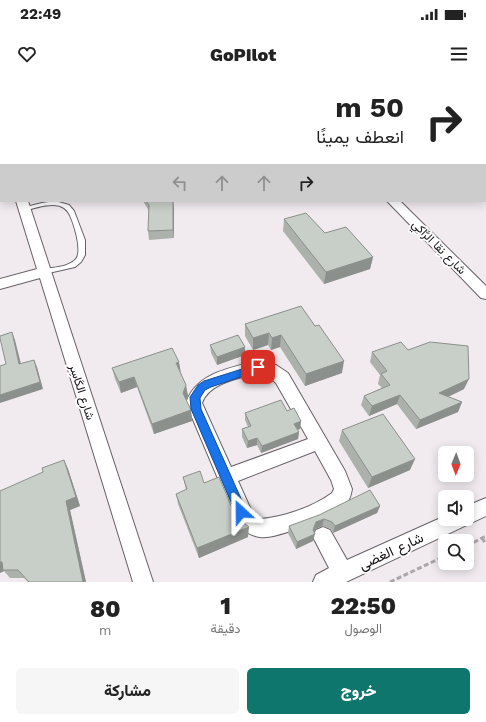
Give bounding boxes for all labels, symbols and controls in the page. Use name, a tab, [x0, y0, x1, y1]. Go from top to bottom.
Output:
text: 22:49	[20, 5, 61, 23]
icon: heart	[16, 43, 38, 65]
icon: menu	[448, 43, 470, 65]
text: GoPilot	[210, 44, 276, 65]
text: 50 m	[335, 91, 404, 124]
icon: right	[418, 96, 470, 148]
text: انعطف يمينًا	[316, 126, 404, 147]
icon: left	[169, 172, 191, 194]
icon: ahead	[211, 172, 233, 194]
icon: ahead	[253, 172, 275, 194]
icon: right	[295, 172, 317, 194]
street label: شارع نِقا الرَّاكِي	[407, 217, 469, 279]
pin	[241, 350, 275, 384]
icon: arrive	[247, 356, 269, 378]
street label: شارع الكَاسِر	[64, 361, 98, 422]
north arrow	[438, 446, 474, 482]
map controls	[438, 446, 474, 570]
button: sound	[438, 490, 474, 526]
position arrow	[220, 491, 262, 533]
street label: شارع الغضى	[356, 529, 427, 576]
button: search	[438, 534, 474, 570]
text: 1	[220, 592, 231, 620]
text: 22:50	[330, 592, 396, 620]
text: 80	[90, 595, 121, 623]
text: دقيقة	[210, 621, 241, 636]
text: الوصول	[345, 621, 382, 636]
text: m	[99, 623, 111, 638]
button: مشاركة	[16, 668, 239, 714]
button: خروج	[247, 668, 470, 714]

